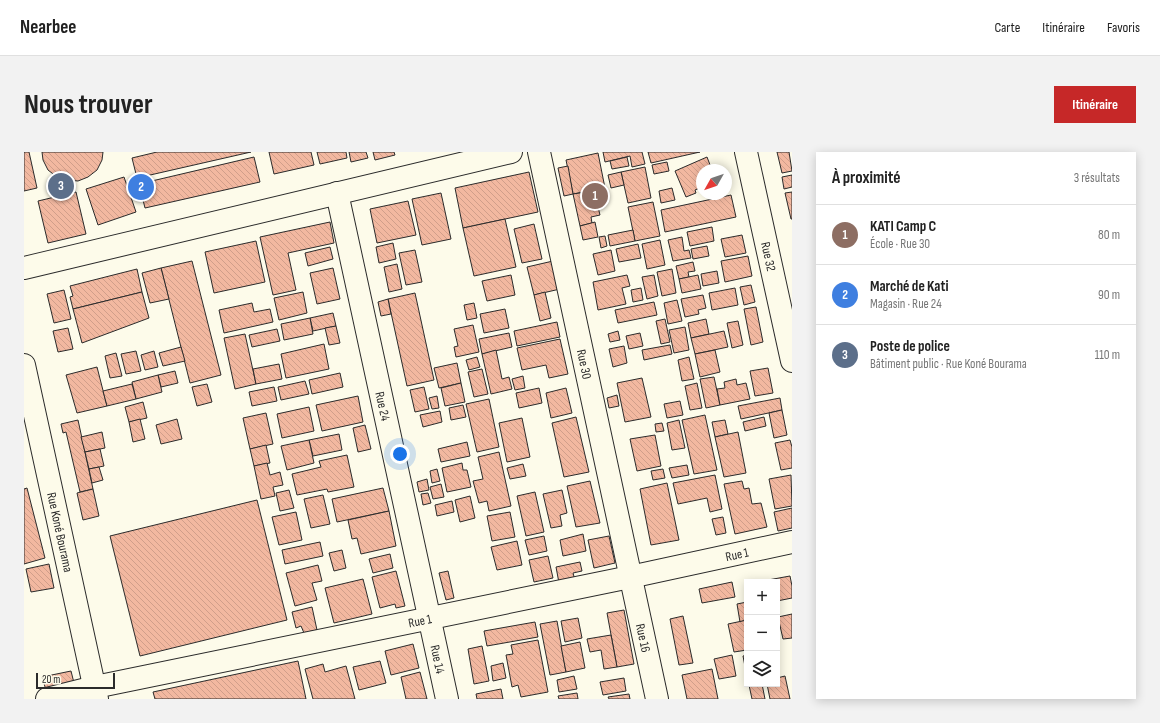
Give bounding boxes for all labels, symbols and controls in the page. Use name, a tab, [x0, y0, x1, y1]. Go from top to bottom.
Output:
text: Nearbee	[20, 16, 76, 39]
text: Carte	[994, 19, 1020, 36]
text: Itinéraire	[1042, 19, 1085, 36]
text: Favoris	[1107, 19, 1140, 36]
button: Itinéraire	[1054, 86, 1136, 123]
text: Nous trouver	[24, 88, 153, 121]
north arrow	[696, 164, 732, 200]
text: À proximité	[832, 168, 900, 188]
text: 3 résultats	[1074, 170, 1120, 186]
pin: 3	[48, 171, 74, 201]
pin: 2	[128, 172, 154, 202]
pin: 1	[582, 181, 608, 211]
text: KATI Camp C	[870, 217, 936, 236]
text: 1	[842, 227, 848, 243]
text: 80 m	[1098, 227, 1120, 243]
text: École · Rue 30	[870, 236, 930, 252]
street label: Rue 32	[757, 241, 779, 273]
text: Marché de Kati	[870, 277, 948, 296]
text: 2	[842, 287, 848, 303]
text: 90 m	[1098, 287, 1120, 303]
text: Magasin · Rue 24	[870, 296, 942, 312]
text: Poste de police	[870, 337, 950, 356]
text: 3	[842, 347, 848, 363]
text: 110 m	[1095, 347, 1120, 363]
street label: Rue 30	[573, 348, 595, 381]
text: Bâtiment public · Rue Koné Bourama	[870, 356, 1027, 372]
street label: Rue 24	[371, 390, 393, 423]
your location	[390, 444, 410, 464]
street label: Rue Koné Bourama	[43, 491, 76, 574]
street label: Rue 1	[724, 545, 751, 565]
map controls	[744, 579, 780, 687]
button: +	[744, 579, 780, 615]
street label: Rue 1	[407, 611, 433, 631]
button: −	[744, 615, 780, 651]
street label: Rue 16	[632, 622, 654, 654]
street label: Rue 14	[426, 644, 448, 676]
button: layers	[744, 651, 780, 687]
scale bar	[36, 671, 115, 690]
text: 20 m	[42, 673, 60, 686]

